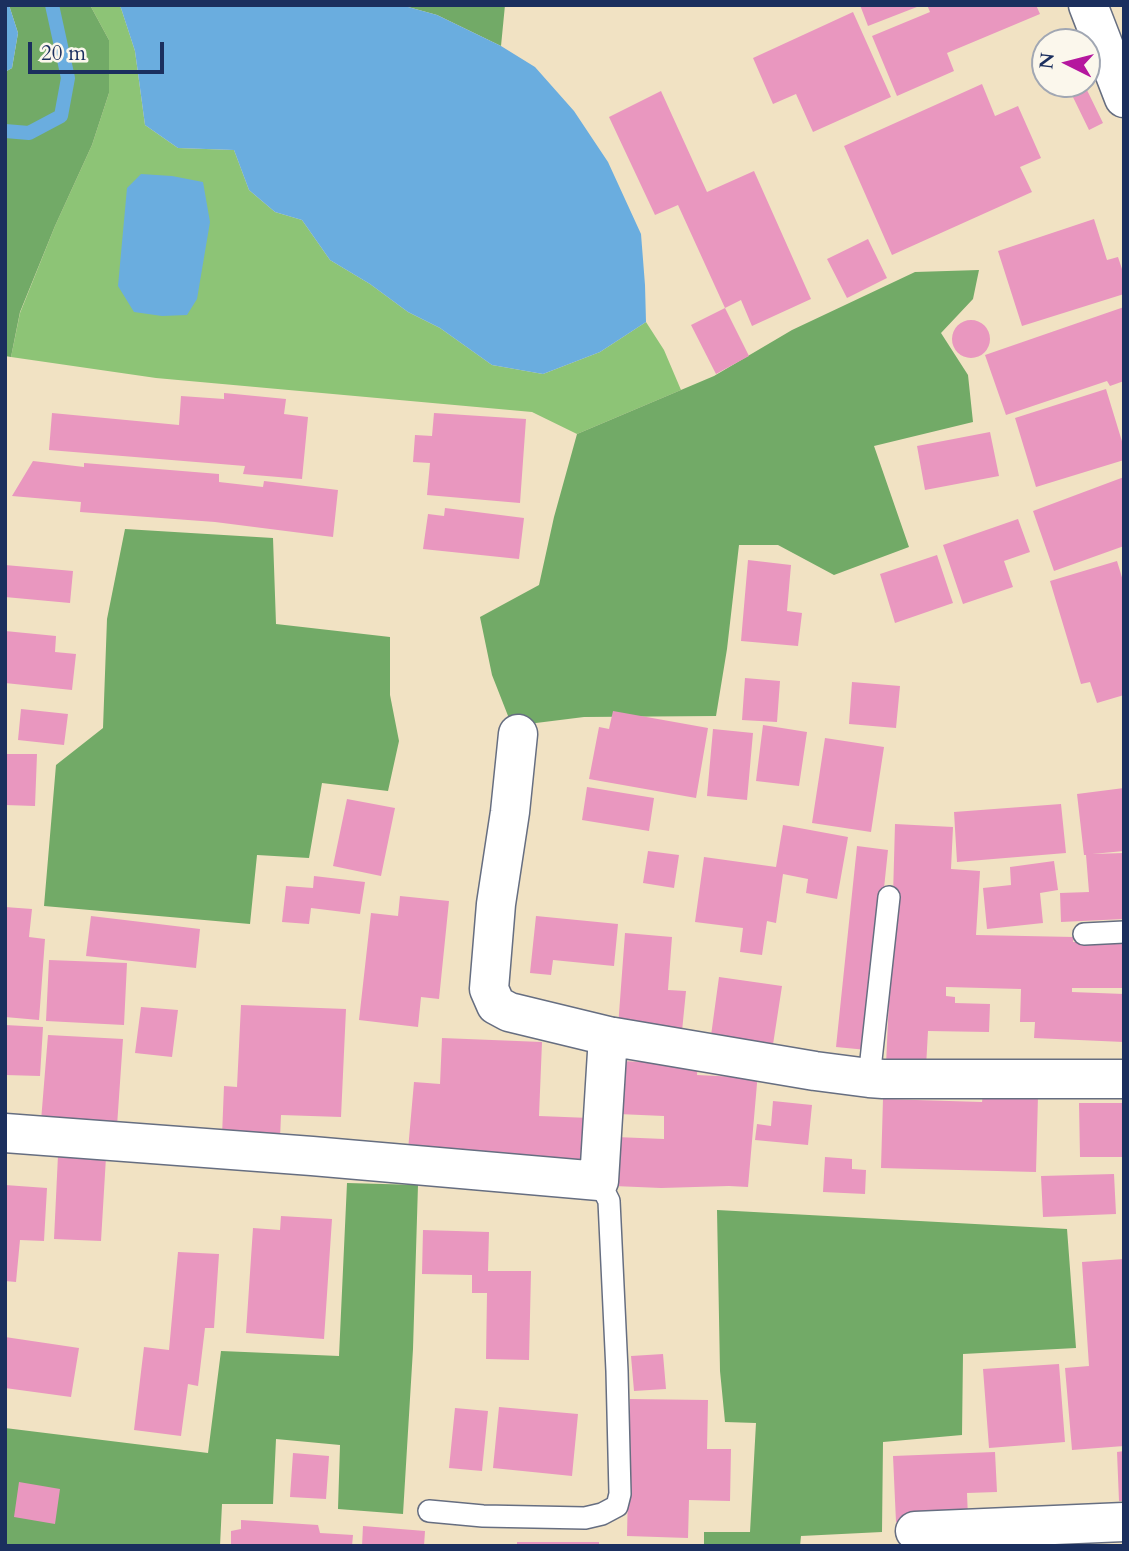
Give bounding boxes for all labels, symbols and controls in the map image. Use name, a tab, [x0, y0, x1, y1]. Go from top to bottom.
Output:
scale bar	[32, 28, 168, 72]
north arrow	[1031, 28, 1101, 98]
text: 20 m	[41, 39, 86, 68]
text: N	[1033, 51, 1061, 71]

